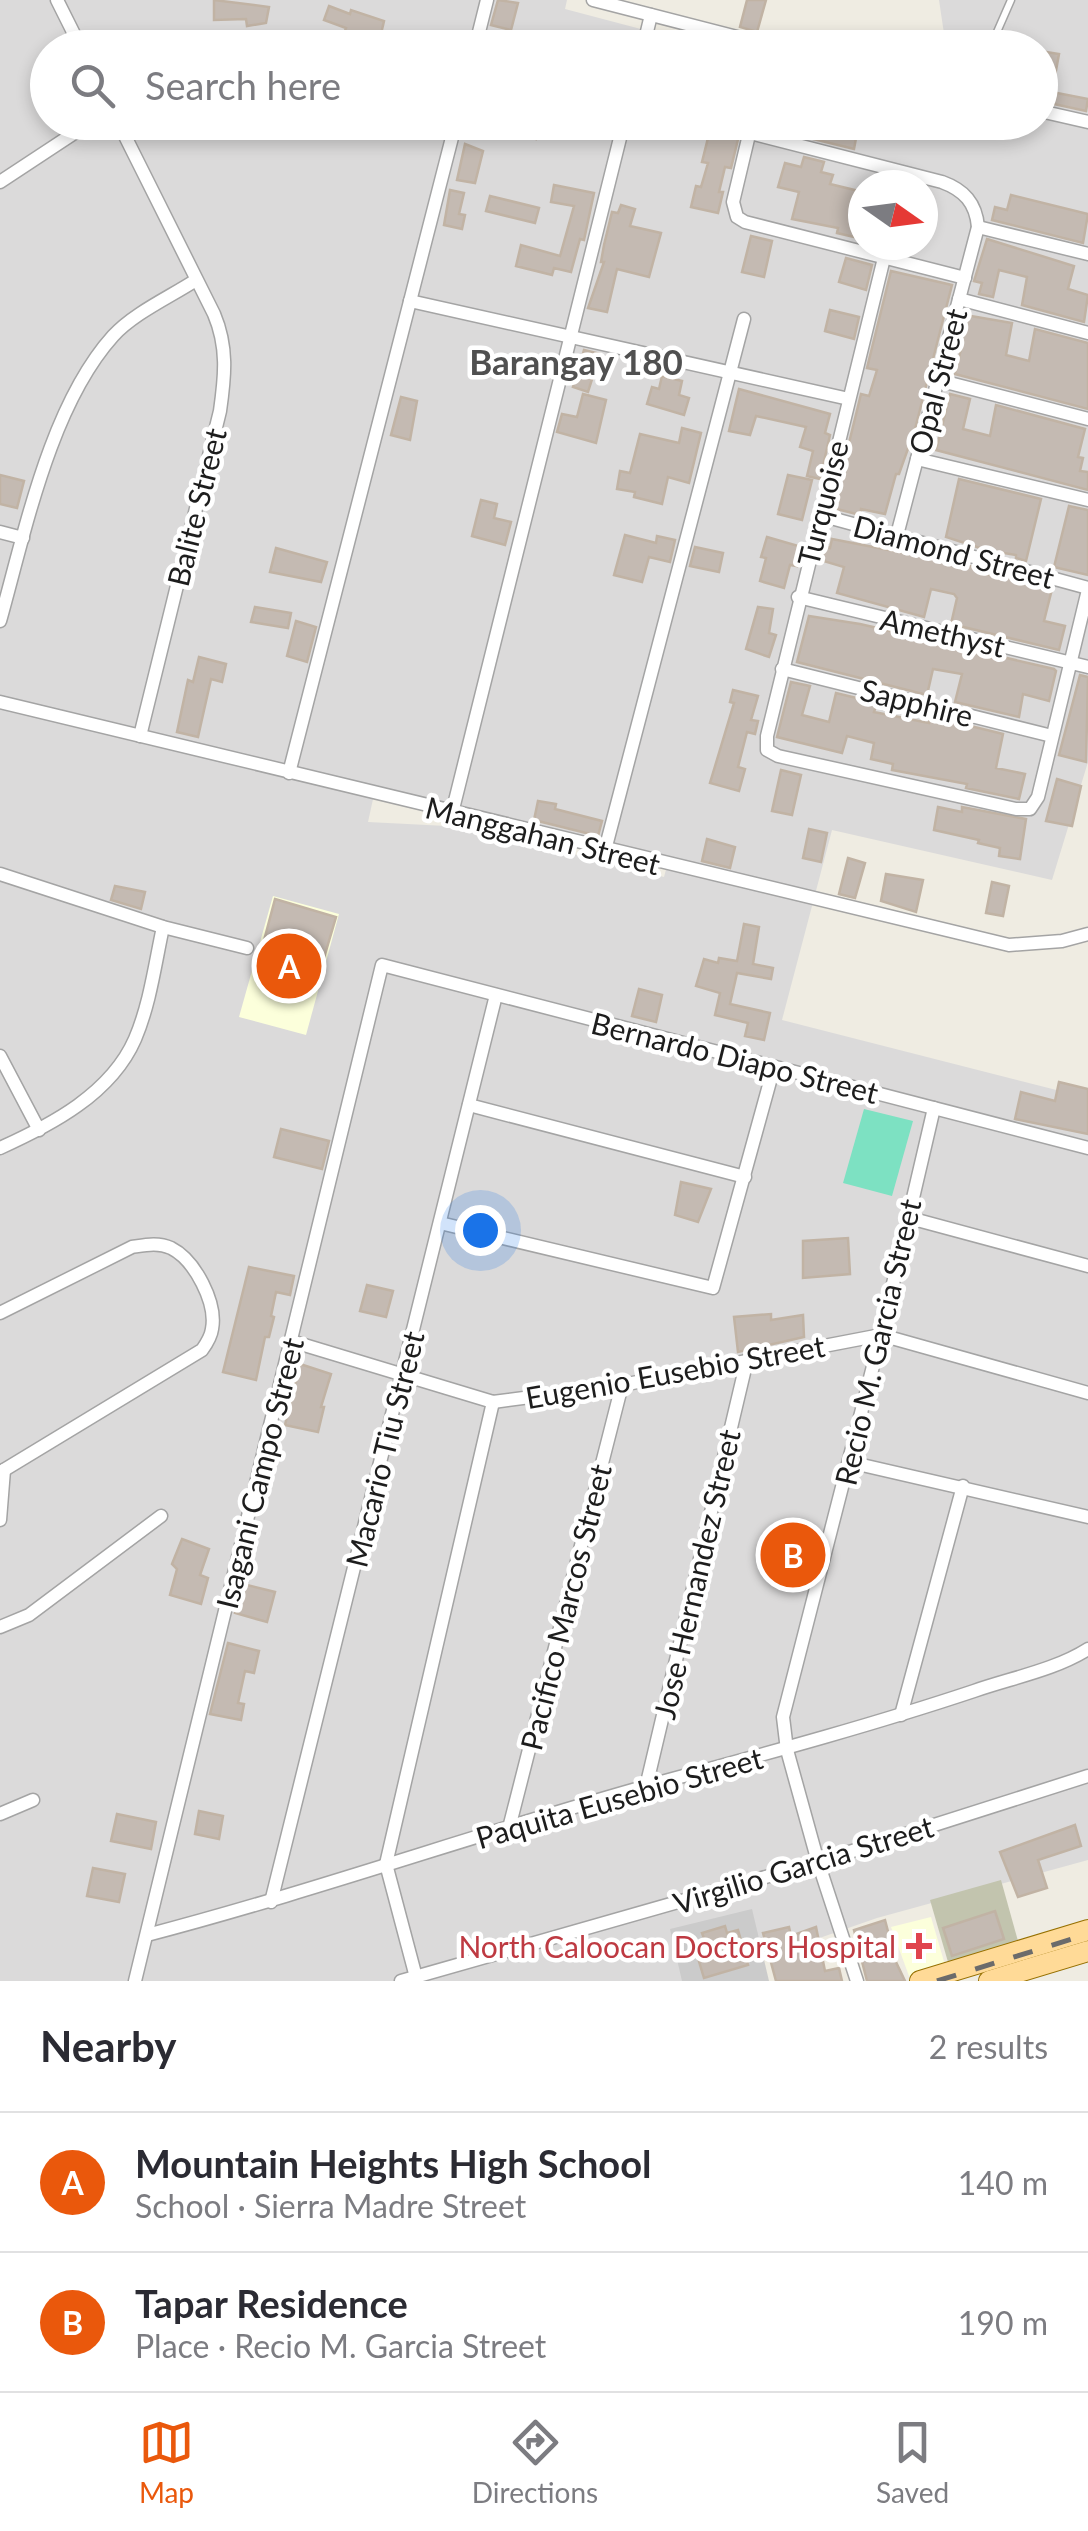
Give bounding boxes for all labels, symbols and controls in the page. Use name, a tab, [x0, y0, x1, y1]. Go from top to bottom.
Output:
search box	[30, 30, 1058, 140]
icon: search	[65, 58, 120, 113]
text: Search here	[145, 62, 341, 108]
north arrow	[848, 170, 938, 260]
street label: Opal Street	[900, 304, 974, 458]
district label: Barangay 180	[469, 340, 683, 382]
street label: Balite Street	[159, 424, 233, 590]
street label: Turquoise	[789, 436, 855, 570]
street label: Diamond Street	[850, 507, 1059, 595]
street label: Amethyst	[877, 600, 1009, 664]
street label: Sapphire	[857, 671, 977, 733]
street label: Manggahan Street	[422, 788, 664, 882]
pin: A	[256, 928, 322, 1004]
street label: Bernardo Diapo Street	[588, 1004, 882, 1110]
street label: Recio M. Garcia Street	[827, 1195, 928, 1489]
your location	[455, 1205, 506, 1256]
street label: Macario Tiu Street	[337, 1327, 431, 1571]
street label: Eugenio Eusebio Street	[523, 1327, 828, 1415]
street label: Isagani Campo Street	[208, 1333, 310, 1612]
street label: Jose Hernandez Street	[645, 1425, 747, 1722]
street label: Pacifico Marcos Street	[512, 1460, 618, 1754]
pin: B	[760, 1518, 826, 1592]
street label: Paquita Eusebio Street	[472, 1739, 767, 1855]
street label: Virgilio Garcia Street	[669, 1807, 938, 1921]
place label: North Caloocan Doctors Hospital	[458, 1928, 896, 1964]
marker: North Caloocan Doctors Hospital	[906, 1933, 932, 1959]
text: Nearby	[40, 2021, 177, 2071]
text: 2 results	[929, 2027, 1048, 2066]
text: Mountain Heights High School	[135, 2140, 651, 2186]
text: A	[61, 2163, 84, 2202]
text: 140 m	[958, 2163, 1048, 2202]
text: School · Sierra Madre Street	[135, 2186, 526, 2225]
text: Tapar Residence	[135, 2280, 408, 2326]
text: B	[62, 2303, 83, 2342]
text: 190 m	[958, 2303, 1048, 2342]
text: Place · Recio M. Garcia Street	[135, 2326, 546, 2365]
tab: Map	[139, 2415, 194, 2509]
tab: Directions	[472, 2415, 598, 2509]
tab: Saved	[876, 2415, 949, 2509]

